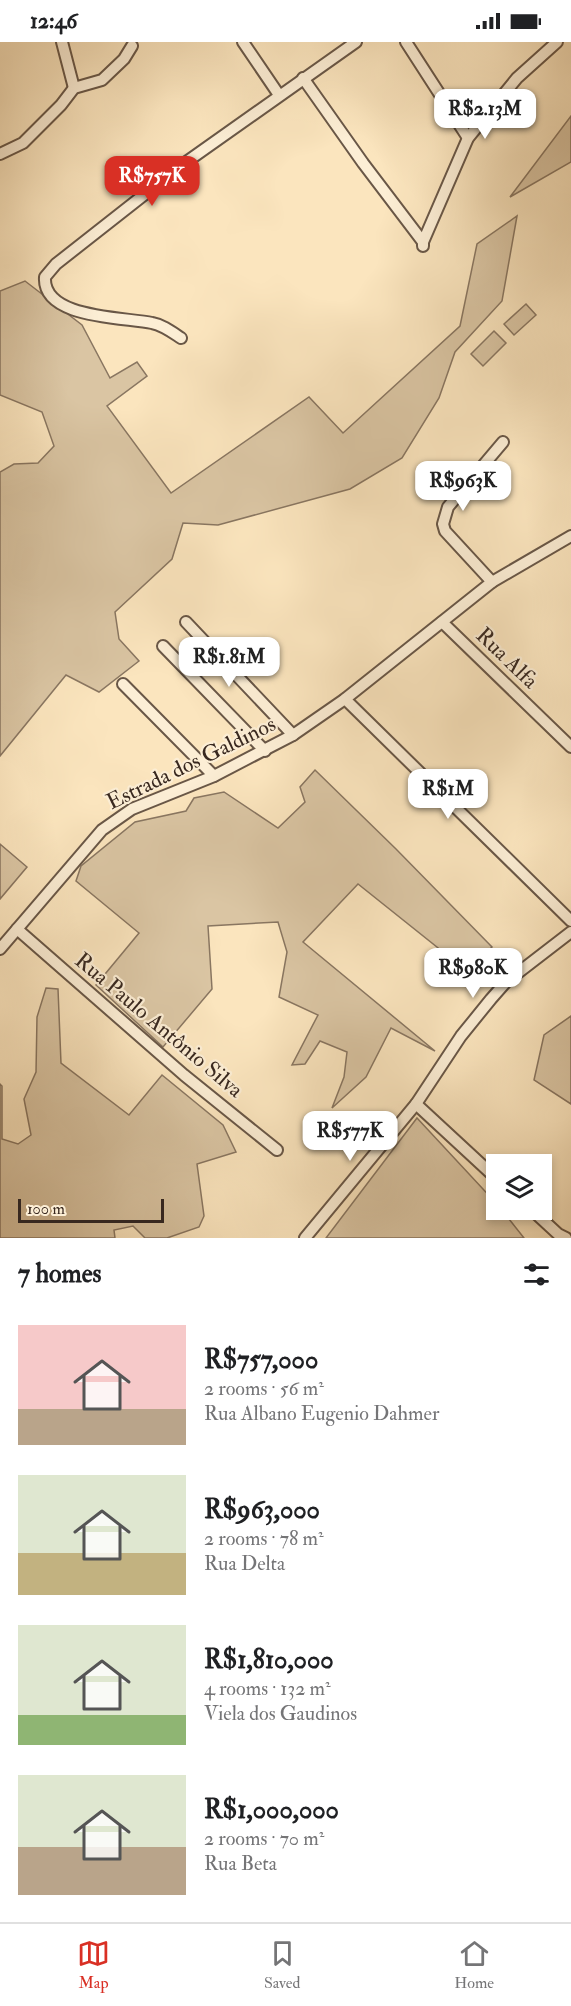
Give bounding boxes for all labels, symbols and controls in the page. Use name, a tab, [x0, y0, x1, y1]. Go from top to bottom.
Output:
text: 12:46	[30, 7, 77, 35]
pin: R$2.13M	[430, 89, 540, 140]
text: R$2.13M	[448, 96, 522, 121]
pin: R$757K	[103, 156, 201, 207]
text: R$757K	[119, 163, 185, 188]
pin: R$963K	[414, 461, 512, 512]
text: R$963K	[429, 468, 497, 493]
street label: Rua Alfa	[470, 621, 545, 695]
pin: R$1.81M	[174, 637, 284, 688]
text: R$1.81M	[193, 644, 265, 669]
street label: Estrada dos Galdinos	[102, 710, 280, 816]
pin: R$1M	[412, 769, 484, 820]
text: R$1M	[422, 776, 474, 801]
street label: Rua Paulo Antônio Silva	[69, 946, 250, 1104]
pin: R$980K	[424, 948, 522, 999]
text: R$980K	[438, 955, 508, 980]
pin: R$577K	[301, 1111, 399, 1162]
text: R$577K	[317, 1118, 383, 1143]
map controls	[486, 1154, 552, 1220]
button: layers	[486, 1154, 552, 1220]
scale bar	[18, 1196, 164, 1224]
text: 100 m	[27, 1199, 65, 1219]
text: 7 homes	[18, 1258, 101, 1290]
icon: filters	[520, 1258, 553, 1291]
text: R$757,000	[204, 1344, 318, 1376]
icon: home	[66, 1349, 138, 1421]
text: 2 rooms · 56 m²	[204, 1376, 324, 1401]
text: Rua Albano Eugenio Dahmer	[204, 1401, 439, 1426]
text: R$963,000	[204, 1494, 320, 1526]
icon: home	[66, 1499, 138, 1571]
text: 2 rooms · 78 m²	[204, 1526, 324, 1551]
text: Rua Delta	[204, 1551, 285, 1576]
text: R$1,810,000	[204, 1644, 334, 1676]
icon: home	[66, 1649, 138, 1721]
text: 4 rooms · 132 m²	[204, 1676, 331, 1701]
text: Viela dos Gaudinos	[204, 1701, 357, 1726]
text: R$1,000,000	[204, 1794, 339, 1826]
icon: home	[66, 1799, 138, 1871]
text: 2 rooms · 70 m²	[204, 1826, 324, 1851]
text: Rua Beta	[204, 1851, 277, 1876]
tab: Map	[77, 1937, 110, 1993]
tab: Saved	[264, 1937, 300, 1993]
tab: Home	[454, 1937, 494, 1993]

